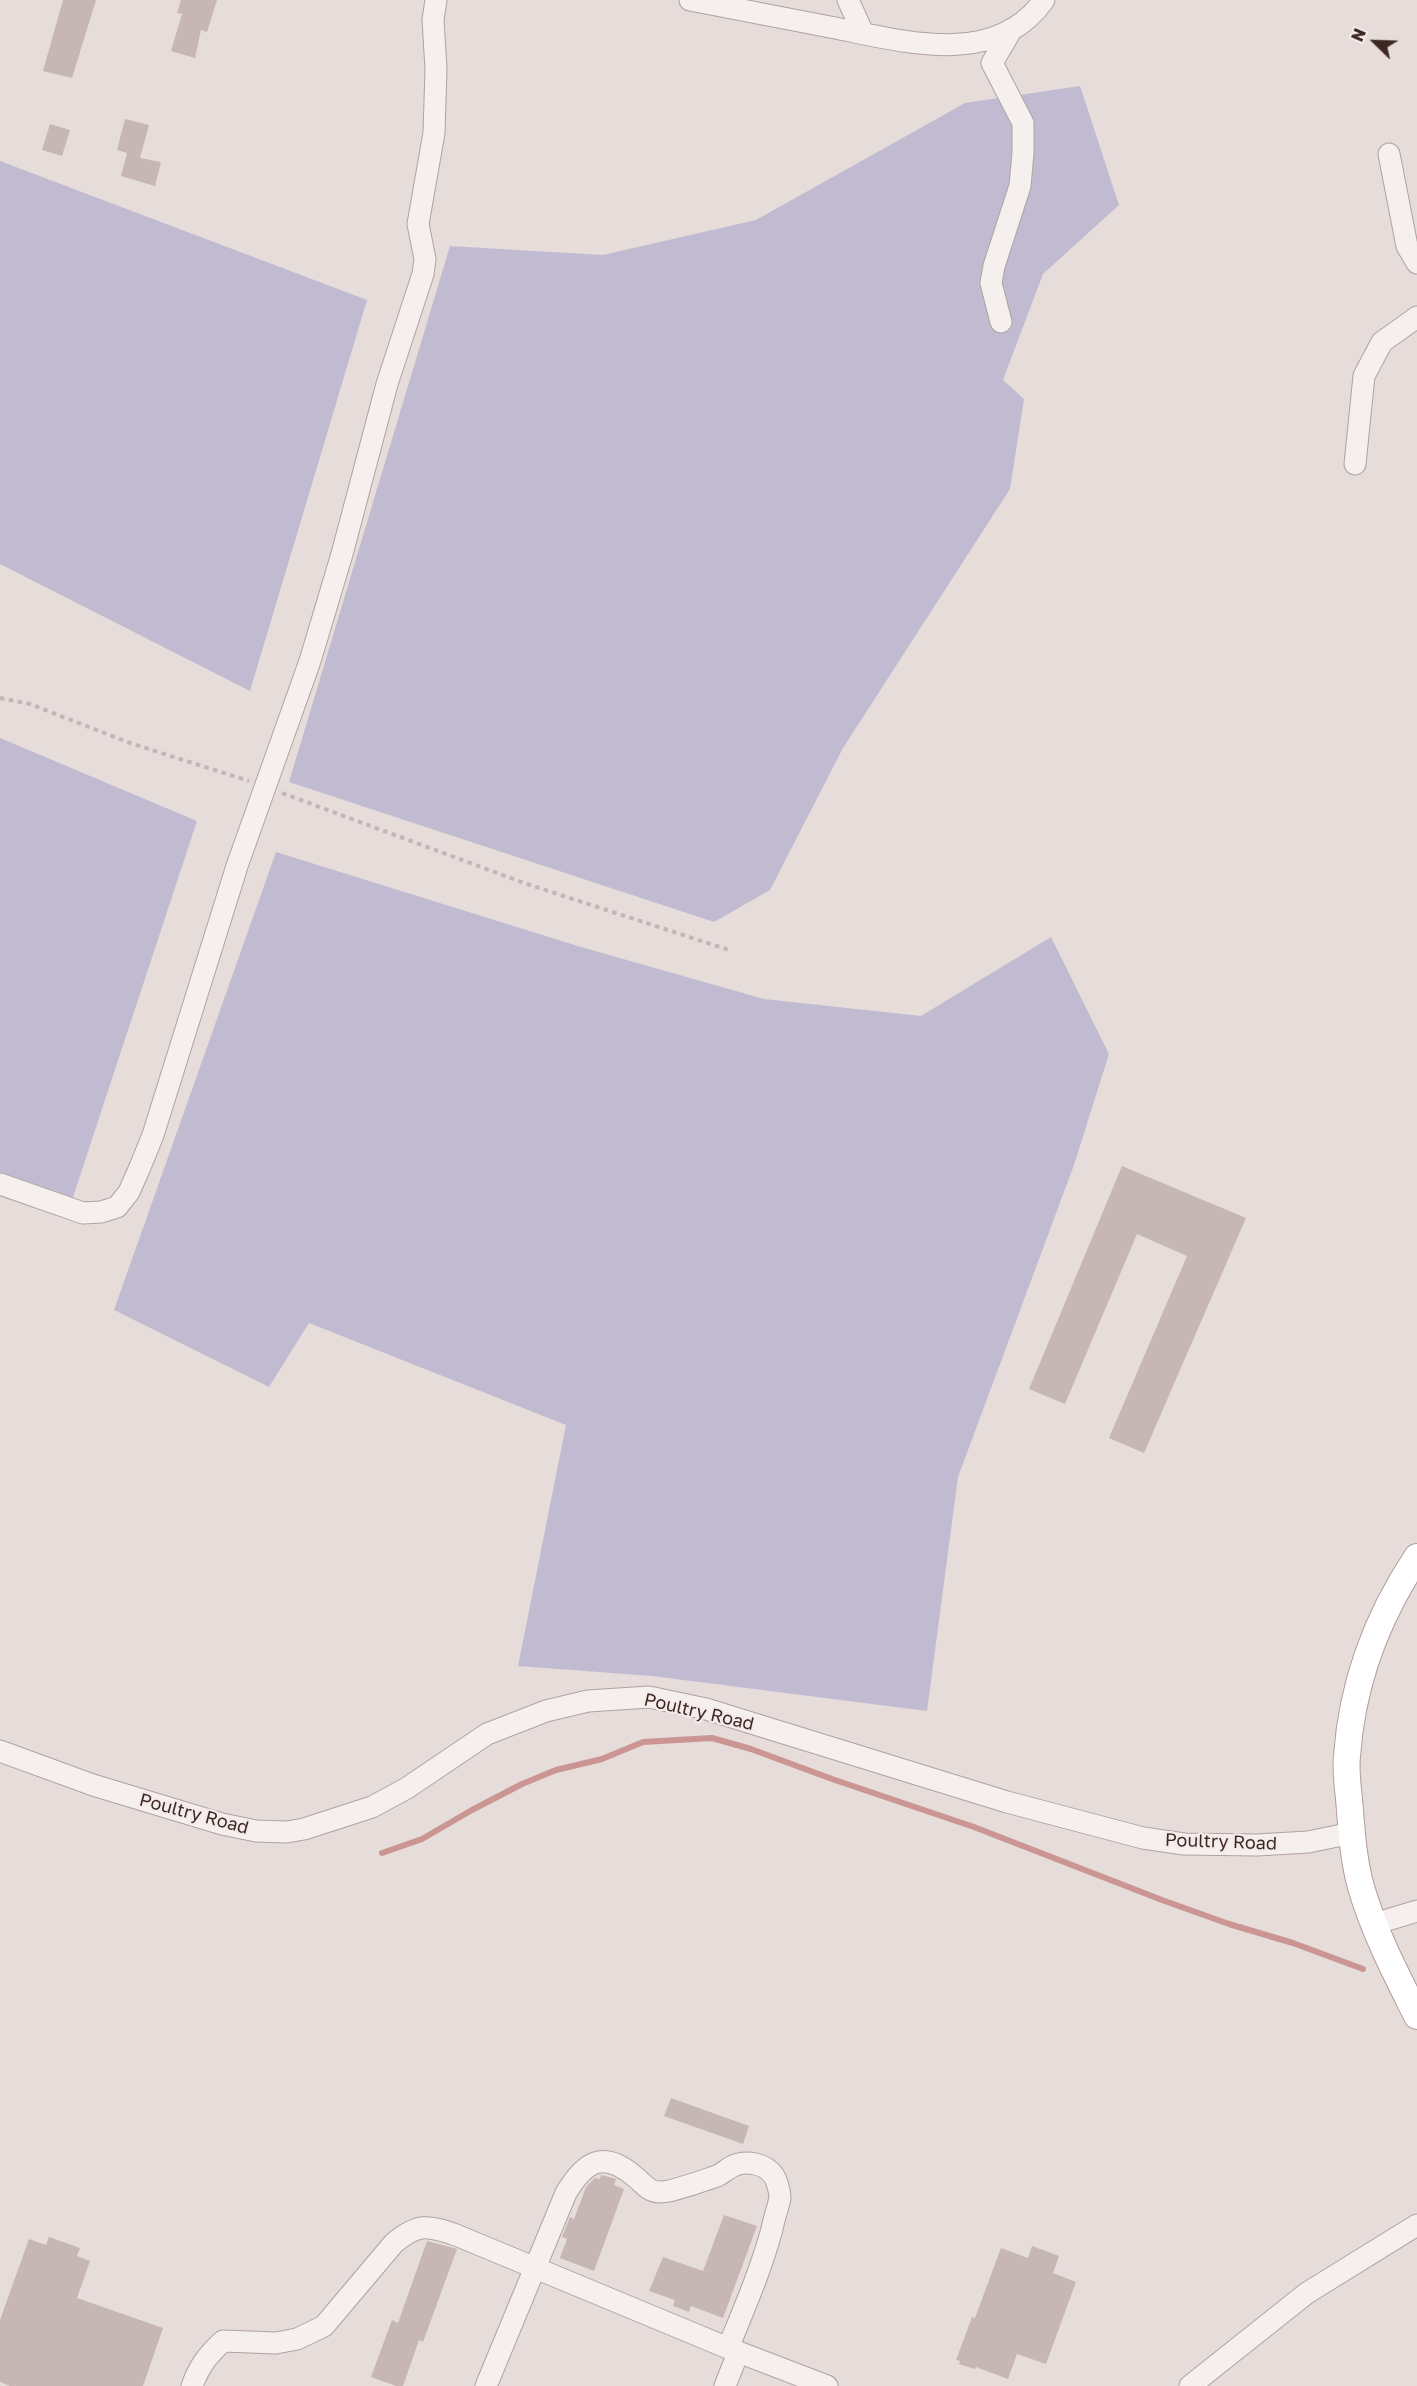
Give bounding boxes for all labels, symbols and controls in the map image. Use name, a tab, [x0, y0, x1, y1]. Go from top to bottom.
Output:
north arrow	[1345, 12, 1405, 72]
text: N	[1347, 25, 1370, 44]
street label: Poultry Road	[642, 1689, 756, 1735]
street label: Poultry Road	[137, 1789, 251, 1839]
street label: Poultry Road	[1165, 1829, 1277, 1855]

